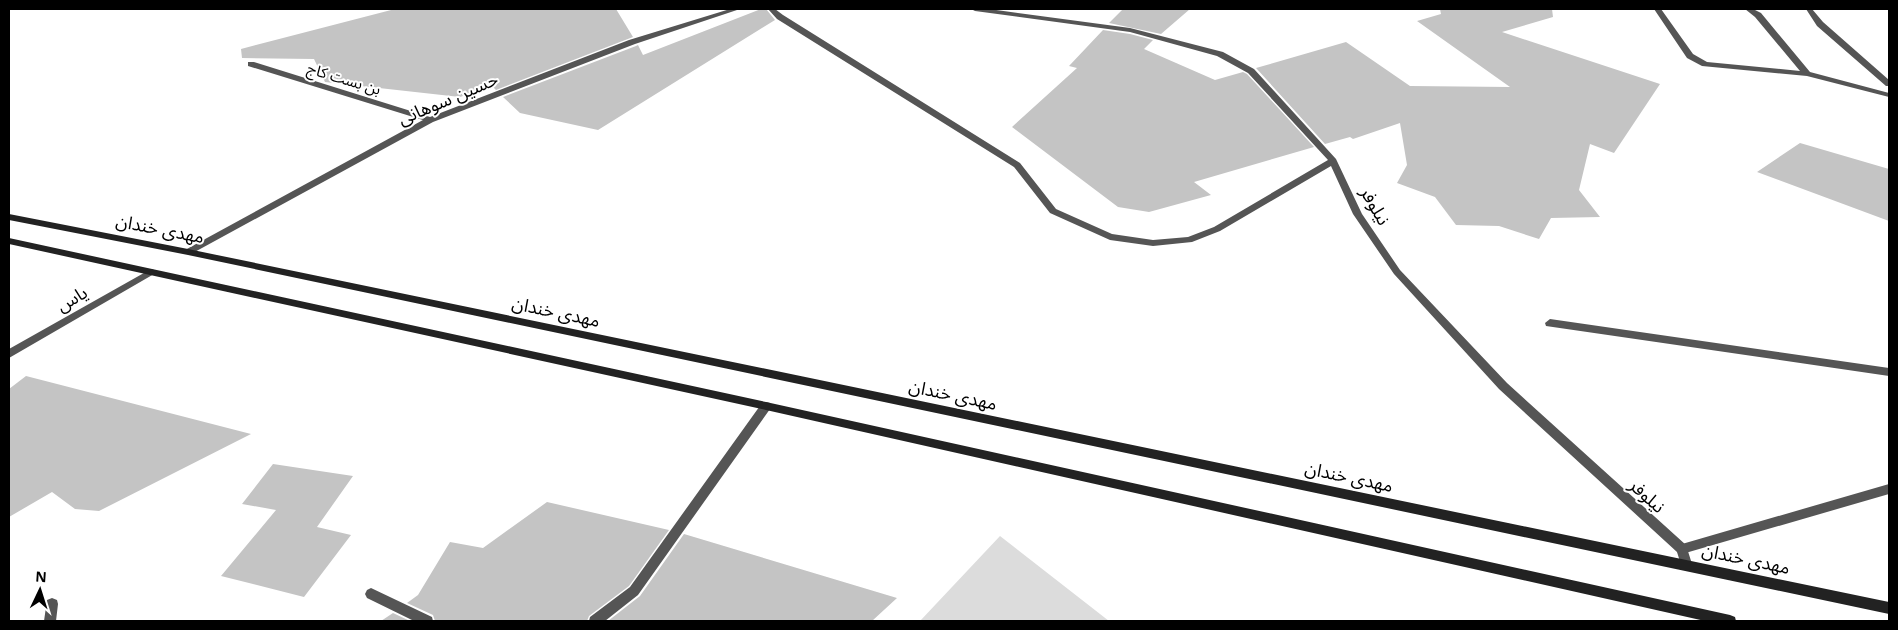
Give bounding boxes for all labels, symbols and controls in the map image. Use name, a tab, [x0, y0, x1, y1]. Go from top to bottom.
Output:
street label: بن بست کاج	[304, 57, 384, 102]
street label: حسین سوهانی	[394, 66, 501, 130]
street label: نیلوفر	[1355, 181, 1396, 229]
street label: مهدی خندان	[114, 208, 206, 248]
street label: یاس	[51, 280, 92, 317]
street label: مهدی خندان	[510, 290, 602, 332]
street label: مهدی خندان	[907, 373, 999, 415]
street label: مهدی خندان	[1303, 455, 1395, 497]
street label: نیلوفر	[1624, 472, 1671, 518]
street label: مهدی خندان	[1700, 537, 1792, 579]
north arrow	[15, 565, 65, 615]
text: N	[35, 567, 47, 586]

